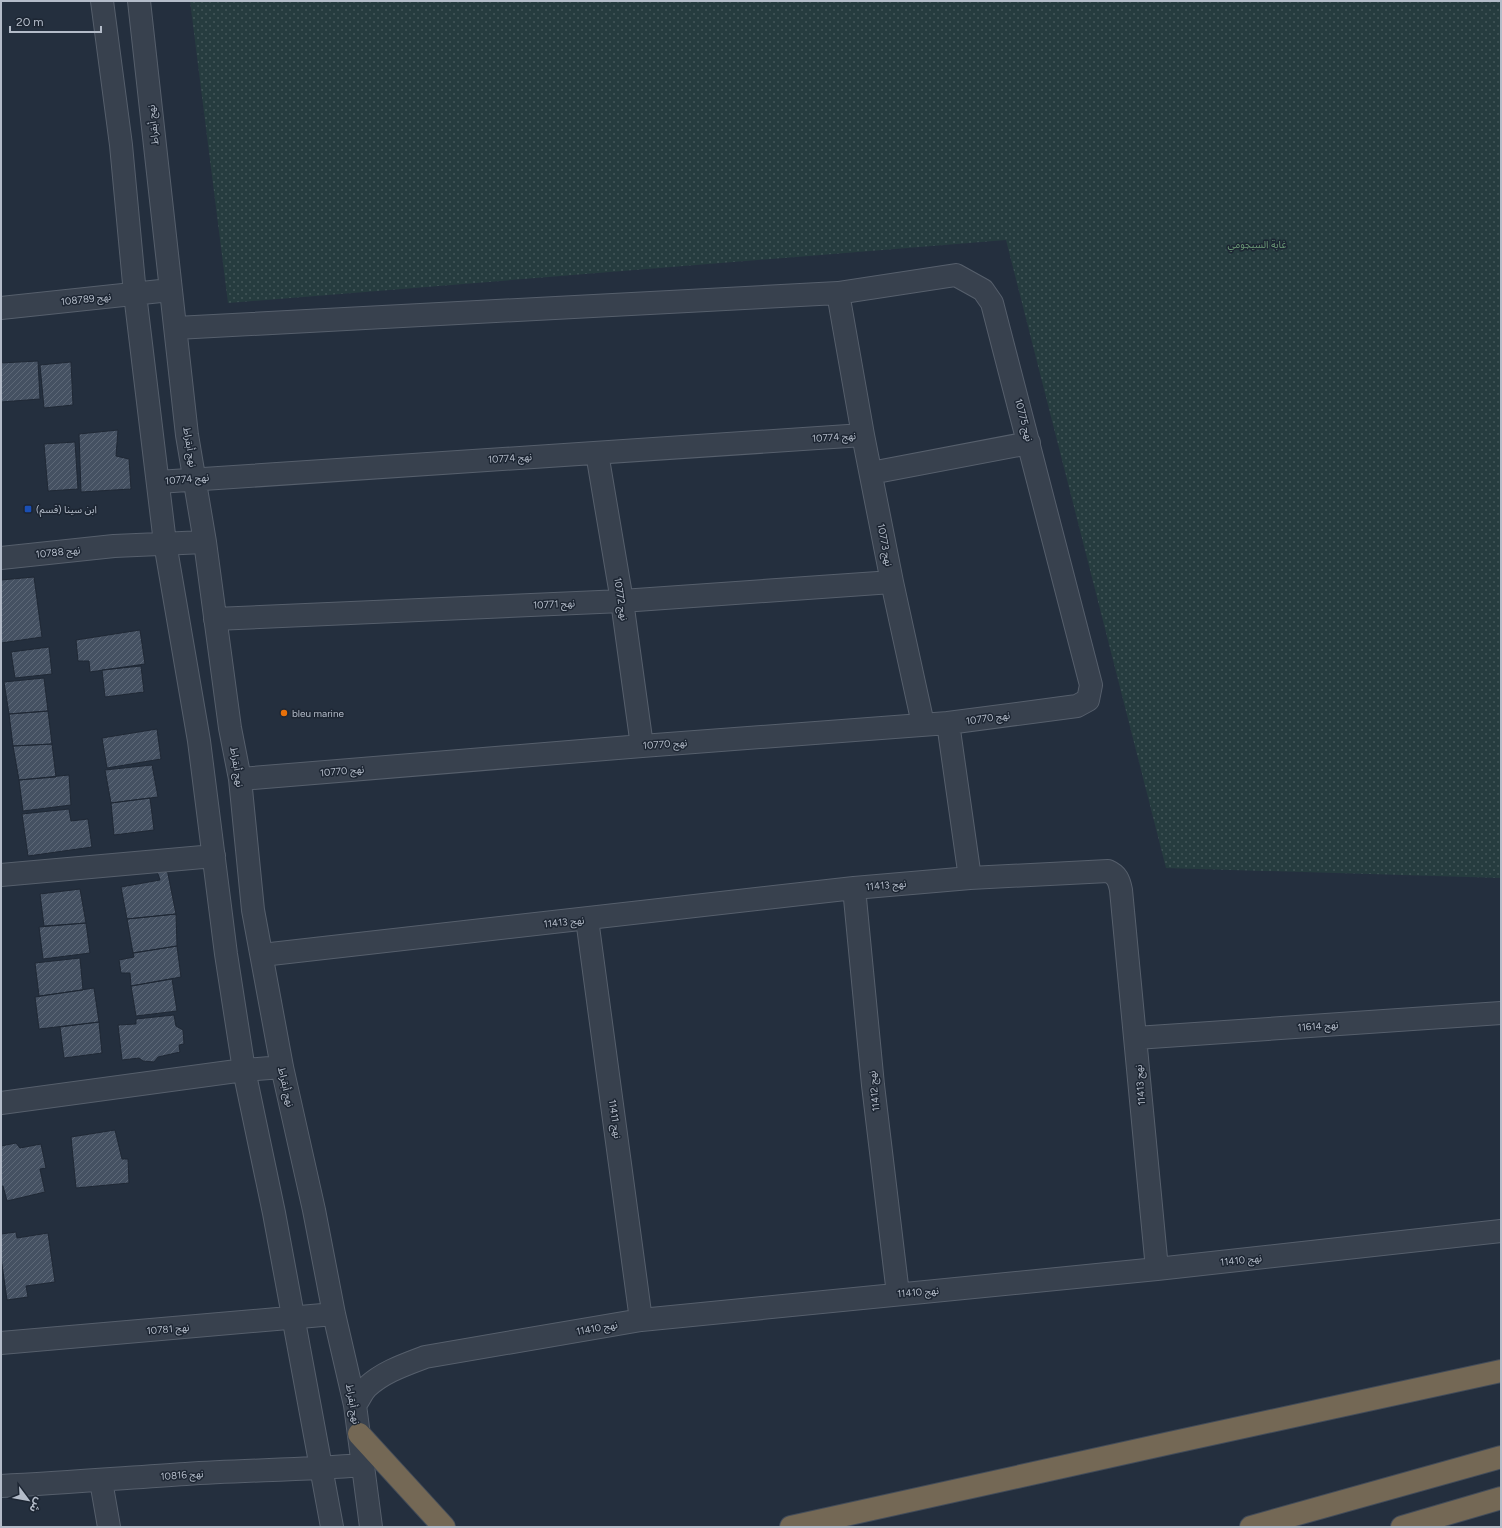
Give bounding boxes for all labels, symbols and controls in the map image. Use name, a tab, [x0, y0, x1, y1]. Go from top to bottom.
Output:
scale bar	[10, 8, 101, 34]
text: 20 m	[16, 15, 44, 29]
street label: نهج أبقراط	[144, 104, 163, 146]
park label: غابة السيجومي	[1228, 238, 1286, 252]
street label: نهج 108789	[60, 290, 112, 309]
street label: نهج 10775	[1011, 397, 1036, 443]
street label: نهج أبقراط	[179, 426, 200, 469]
street label: نهج 10774	[811, 429, 857, 446]
street label: نهج 10774	[487, 450, 533, 467]
street label: نهج 10774	[164, 471, 210, 488]
place label: (ابن سينا (قسم	[36, 503, 97, 517]
marker: (ابن سينا (قسم	[23, 504, 33, 514]
street label: نهج 10773	[873, 522, 896, 568]
street label: نهج 10788	[35, 543, 81, 562]
street label: نهج 10772	[610, 576, 631, 622]
street label: نهج 10771	[533, 596, 576, 613]
place label: bleu marine	[292, 707, 344, 720]
marker: bleu marine	[279, 708, 289, 718]
street label: نهج 10770	[965, 708, 1011, 729]
street label: نهج 10770	[642, 736, 688, 753]
street label: نهج أبقراط	[226, 746, 247, 789]
street label: نهج 10770	[319, 763, 365, 780]
street label: نهج 11413	[865, 877, 907, 894]
street label: نهج 11413	[543, 913, 585, 932]
street label: نهج 11614	[1297, 1018, 1339, 1035]
street label: نهج 11413	[1132, 1064, 1149, 1106]
street label: نهج أبقراط	[274, 1066, 297, 1109]
street label: نهج 11412	[865, 1070, 884, 1112]
street label: نهج 11411	[605, 1099, 624, 1140]
street label: نهج 11410	[1220, 1251, 1263, 1270]
street label: نهج 11410	[897, 1284, 940, 1301]
street label: نهج 11410	[575, 1318, 619, 1339]
street label: نهج 10781	[146, 1321, 190, 1338]
street label: نهج أبقراط	[342, 1383, 363, 1426]
street label: نهج 10816	[160, 1467, 204, 1484]
north arrow	[8, 1480, 48, 1520]
text: ش	[27, 1495, 46, 1515]

